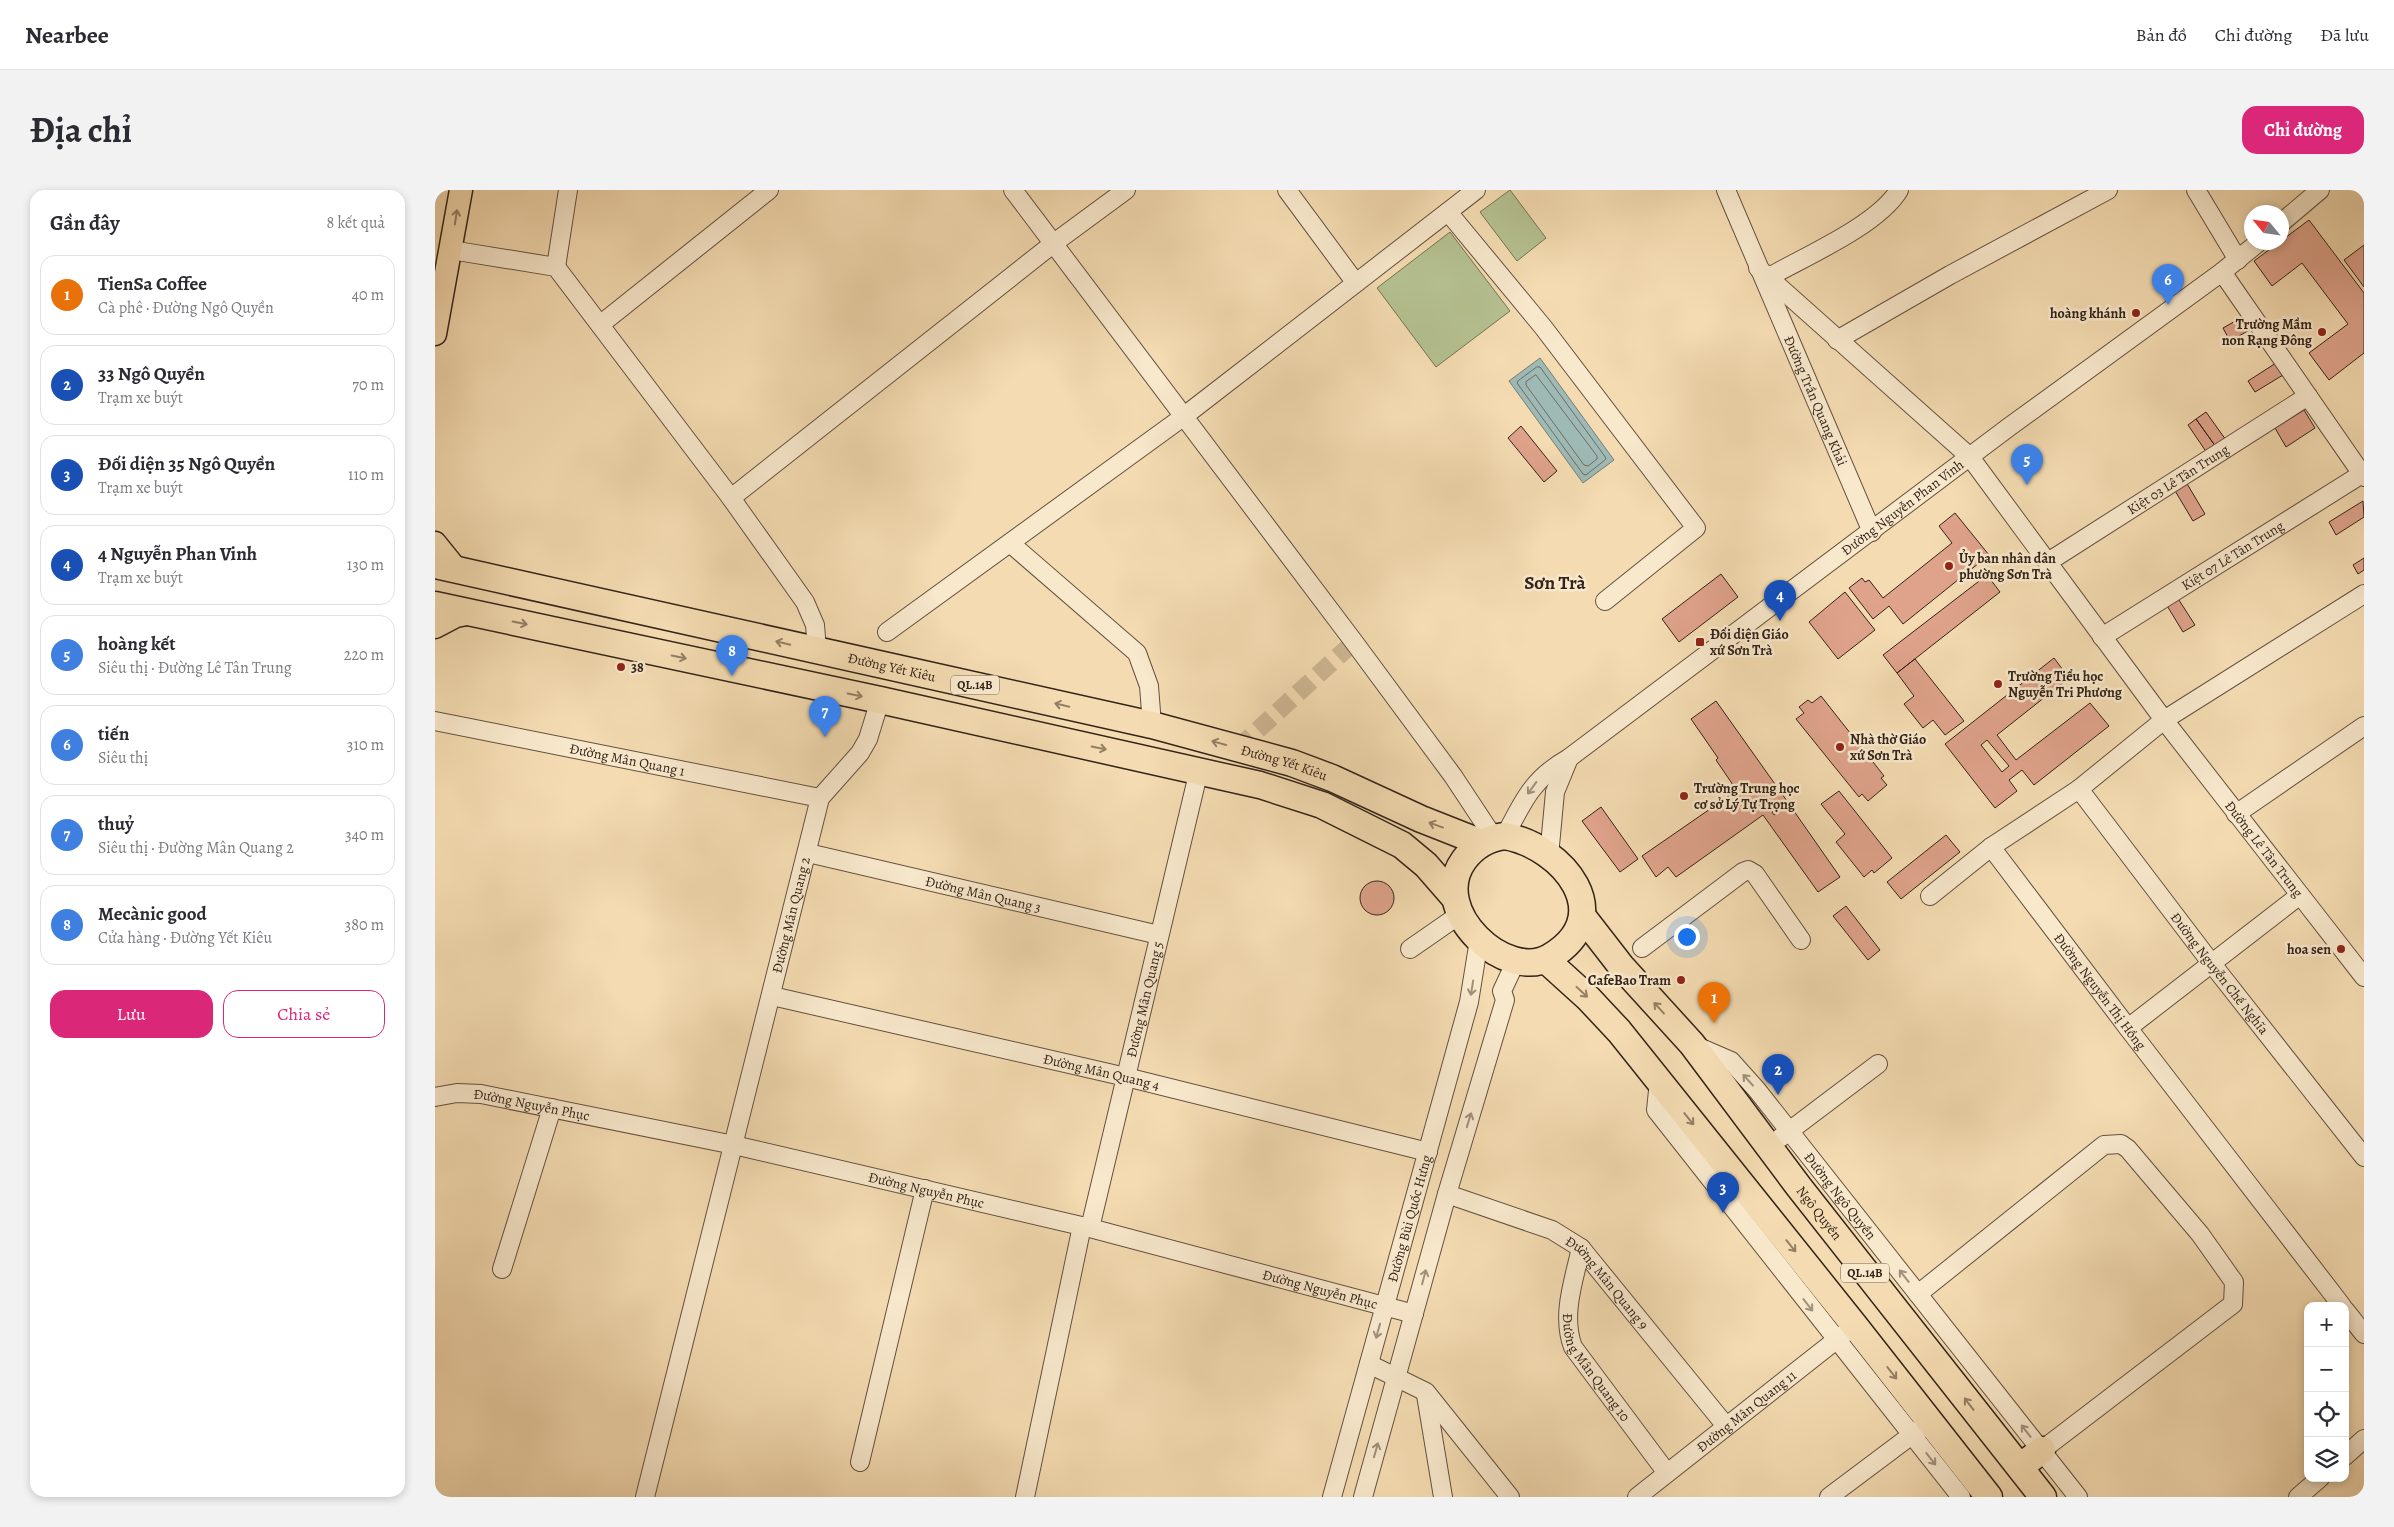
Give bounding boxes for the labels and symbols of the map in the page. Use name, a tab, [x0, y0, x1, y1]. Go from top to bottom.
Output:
north arrow	[2244, 205, 2289, 250]
one-way arrow	[452, 209, 462, 225]
pin: 6	[2152, 264, 2184, 305]
place label: hoàng khánh	[2050, 304, 2126, 323]
marker: hoàng khánh	[2130, 307, 2142, 319]
place label: Trường Mầm non Rạng Đông	[2222, 315, 2313, 350]
marker: Trường Mầm non Rạng Đông	[2316, 326, 2328, 338]
street label: Đường Trần Quang Khải	[1780, 332, 1852, 469]
street label: Kiệt 03 Lê Tân Trung	[2123, 439, 2232, 519]
pin: 5	[2011, 444, 2043, 485]
street label: Đường Nguyễn Phan Vinh	[1837, 455, 1968, 560]
street label: Kiệt 07 Lê Tân Trung	[2178, 516, 2287, 594]
place label: Ủy ban nhân dân phường Sơn Trà	[1959, 549, 2056, 584]
marker: Ủy ban nhân dân phường Sơn Trà	[1943, 560, 1955, 572]
district label: Sơn Trà	[1524, 570, 1587, 596]
pin: 4	[1764, 580, 1796, 621]
one-way arrow	[511, 619, 527, 628]
place label: Đối diện Giáo xứ Sơn Trà	[1710, 625, 1789, 660]
pin: 8	[716, 635, 748, 676]
marker: Đối diện Giáo xứ Sơn Trà	[1694, 636, 1706, 648]
one-way arrow	[776, 638, 792, 647]
street label: Đường Yết Kiêu	[846, 648, 938, 686]
one-way arrow	[670, 653, 686, 662]
place label: 38	[631, 658, 644, 677]
marker: 38	[615, 661, 627, 673]
place label: Trường Tiểu học Nguyễn Tri Phương	[2008, 667, 2123, 702]
road number: QL.14B	[951, 676, 999, 694]
marker: Trường Tiểu học Nguyễn Tri Phương	[1992, 678, 2004, 690]
one-way arrow	[846, 691, 862, 700]
pin: 7	[809, 696, 841, 737]
one-way arrow	[1054, 700, 1070, 709]
place label: Nhà thờ Giáo xứ Sơn Trà	[1850, 730, 1926, 765]
one-way arrow	[1212, 738, 1228, 747]
street label: Đường Mân Quang 1	[568, 739, 687, 780]
street label: Đường Yết Kiêu	[1239, 740, 1331, 785]
marker: Nhà thờ Giáo xứ Sơn Trà	[1834, 741, 1846, 753]
one-way arrow	[1091, 744, 1107, 753]
place label: Trường Trung học cơ sở Lý Tự Trọng	[1694, 779, 1800, 814]
one-way arrow	[1526, 781, 1537, 794]
marker: Trường Trung học cơ sở Lý Tự Trọng	[1678, 790, 1690, 802]
street label: Đường Lê Tân Trung	[2221, 797, 2308, 901]
one-way arrow	[1429, 820, 1444, 829]
street label: Đường Mân Quang 2	[767, 855, 814, 975]
street label: Đường Mân Quang 3	[923, 871, 1043, 917]
street label: Đường Nguyễn Chế Nghĩa	[2167, 908, 2274, 1039]
your location	[1674, 924, 1700, 950]
street label: Đường Nguyễn Thị Hồng	[2050, 929, 2151, 1054]
street label: Đường Mân Quang 5	[1121, 940, 1167, 1059]
place label: hoa sen	[2287, 940, 2331, 959]
marker: hoa sen	[2335, 943, 2347, 955]
place label: CafeBao Tram	[1588, 971, 1671, 990]
marker: CafeBao Tram	[1675, 974, 1687, 986]
one-way arrow	[1466, 980, 1476, 996]
pin: 1	[1698, 982, 1730, 1023]
one-way arrow	[1575, 986, 1588, 998]
one-way arrow	[1653, 1002, 1665, 1015]
street label: Đường Mân Quang 4	[1041, 1049, 1162, 1094]
pin: 2	[1762, 1054, 1794, 1095]
one-way arrow	[1742, 1074, 1754, 1087]
street label: Đường Nguyễn Phục	[473, 1084, 592, 1125]
one-way arrow	[1684, 1112, 1695, 1125]
one-way arrow	[1464, 1113, 1474, 1129]
street label: Đường Ngô Quyền	[1802, 1149, 1880, 1243]
street label: Đường Bùi Quốc Hưng	[1382, 1153, 1436, 1284]
street label: Đường Nguyễn Phục	[867, 1167, 986, 1213]
pin: 3	[1707, 1172, 1739, 1213]
street label: Ngô Quyền	[1793, 1183, 1845, 1243]
street label: Đường Mân Quang 9	[1562, 1231, 1653, 1333]
one-way arrow	[1786, 1239, 1797, 1252]
road number: QL.14B	[1841, 1264, 1889, 1282]
street label: Đường Nguyễn Phục	[1260, 1265, 1380, 1313]
one-way arrow	[1420, 1269, 1429, 1285]
one-way arrow	[1898, 1270, 1909, 1283]
one-way arrow	[1802, 1298, 1813, 1311]
street label: Đường Mân Quang 10	[1559, 1313, 1635, 1425]
one-way arrow	[1373, 1322, 1383, 1338]
street label: Đường Mân Quang 11	[1692, 1366, 1800, 1456]
one-way arrow	[1887, 1366, 1898, 1379]
one-way arrow	[1964, 1398, 1975, 1411]
one-way arrow	[2021, 1425, 2032, 1438]
one-way arrow	[1372, 1442, 1381, 1458]
one-way arrow	[1926, 1452, 1937, 1465]

